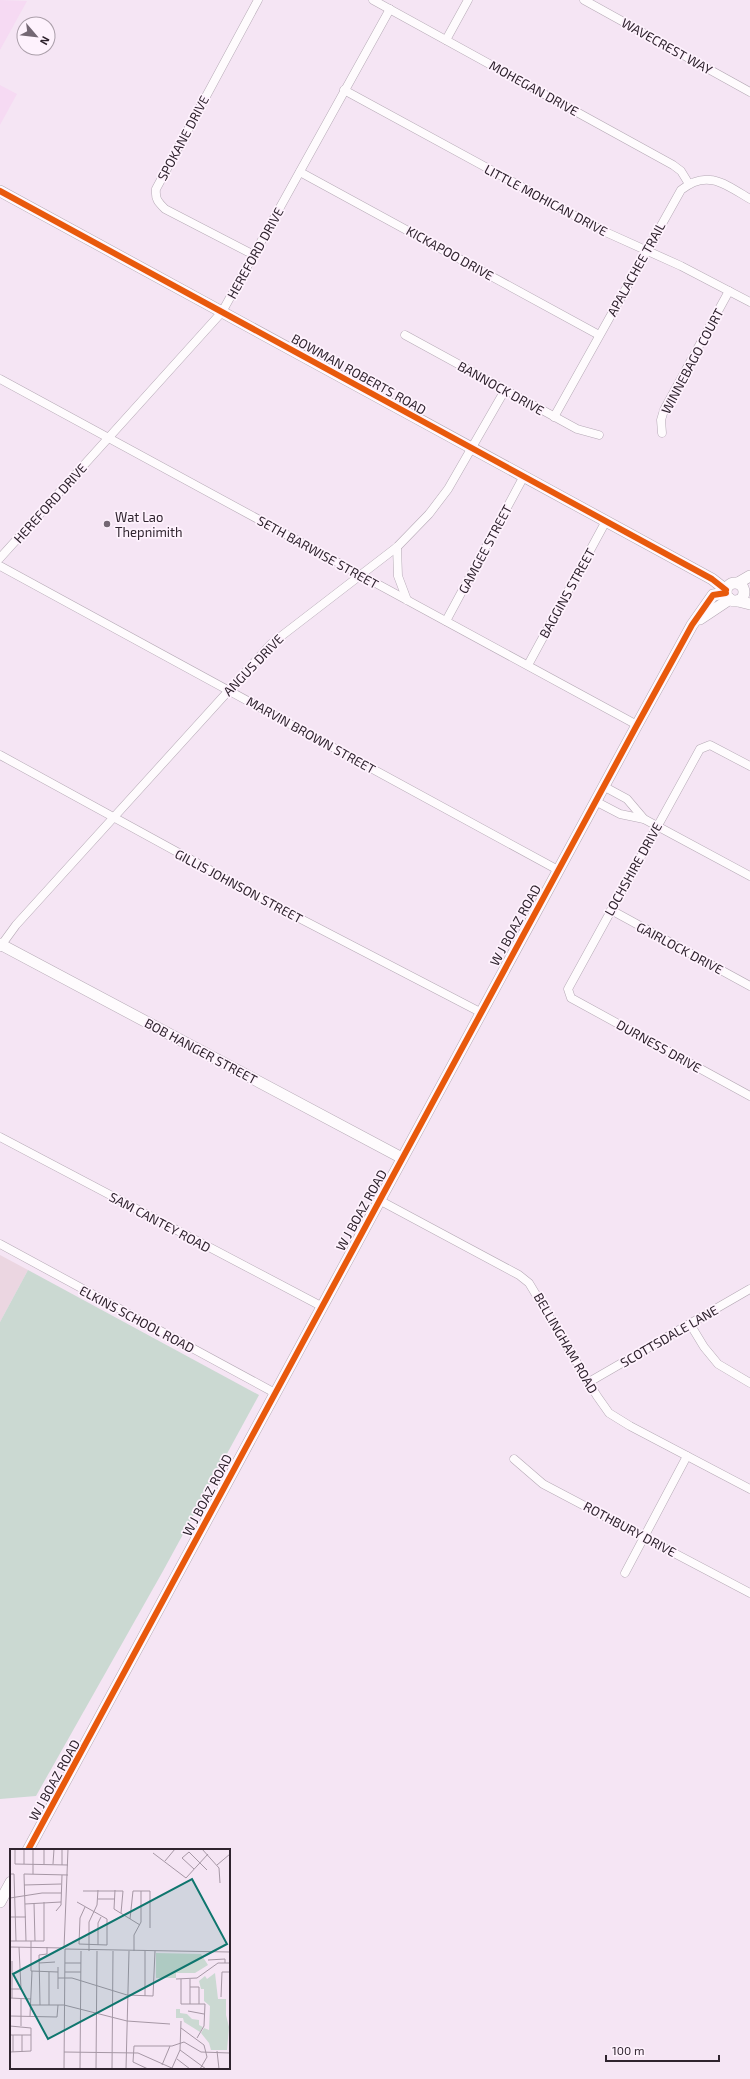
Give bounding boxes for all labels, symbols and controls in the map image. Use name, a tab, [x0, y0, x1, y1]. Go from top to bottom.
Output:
street label: WAVECREST WAY	[619, 14, 716, 78]
north arrow	[16, 16, 56, 56]
text: N	[38, 34, 53, 48]
street label: MOHEGAN DRIVE	[487, 57, 581, 119]
street label: SPOKANE DRIVE	[154, 93, 212, 183]
street label: LITTLE MOHICAN DRIVE	[482, 161, 610, 239]
street label: HEREFORD DRIVE	[223, 205, 287, 301]
street label: APALACHEE TRAIL	[604, 219, 669, 319]
street label: KICKAPOO DRIVE	[403, 222, 497, 284]
street label: WINNEBAGO COURT	[657, 305, 727, 417]
street label: BOWMAN ROBERTS ROAD	[289, 330, 429, 418]
street label: BANNOCK DRIVE	[455, 358, 547, 418]
street label: HEREFORD DRIVE	[10, 460, 90, 546]
street label: GAMGEE STREET	[455, 501, 515, 596]
place label: Wat Lao Thepnimith	[115, 509, 183, 540]
street label: SETH BARWISE STREET	[255, 512, 382, 592]
marker: Wat Lao Thepnimith	[102, 519, 112, 529]
street label: BAGGINS STREET	[536, 545, 598, 641]
street label: ANGUS DRIVE	[220, 631, 286, 699]
street label: MARVIN BROWN STREET	[244, 693, 379, 777]
street label: LOCHSHIRE DRIVE	[601, 820, 665, 918]
street label: GILLIS JOHNSON STREET	[172, 846, 306, 927]
street label: W J BOAZ ROAD	[486, 882, 544, 968]
street label: GAIRLOCK DRIVE	[634, 918, 726, 978]
street label: BOB HANGER STREET	[142, 1015, 260, 1088]
street label: DURNESS DRIVE	[614, 1016, 704, 1076]
street label: W J BOAZ ROAD	[332, 1167, 390, 1253]
street label: SAM CANTEY ROAD	[107, 1189, 213, 1255]
street label: ELKINS SCHOOL ROAD	[77, 1282, 197, 1356]
street label: BELLINGHAM ROAD	[531, 1290, 601, 1396]
street label: SCOTTSDALE LANE	[617, 1302, 721, 1370]
street label: W J BOAZ ROAD	[179, 1451, 235, 1539]
street label: ROTHBURY DRIVE	[581, 1498, 679, 1560]
street label: W J BOAZ ROAD	[25, 1737, 83, 1823]
inset map	[10, 1849, 230, 2069]
scale bar	[606, 2037, 719, 2063]
text: 100 m	[612, 2043, 644, 2057]

